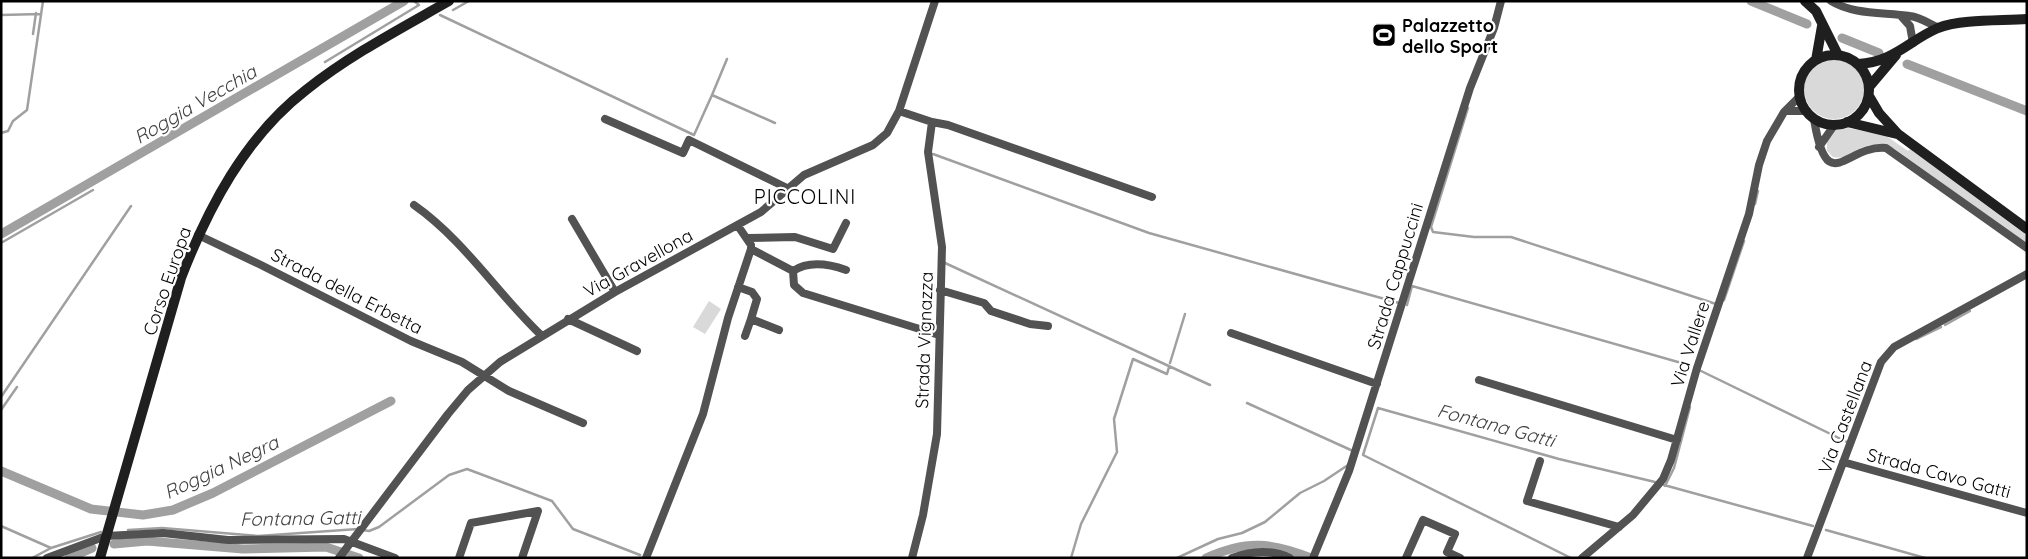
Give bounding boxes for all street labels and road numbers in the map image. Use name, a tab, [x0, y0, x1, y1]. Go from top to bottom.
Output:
street label: Strada Cappuccini	[1362, 200, 1428, 352]
street label: Corso Europa	[138, 224, 196, 338]
street label: Via Gravellona	[579, 224, 697, 302]
street label: Strada della Erbetta	[267, 243, 427, 339]
street label: Strada Vignazza	[910, 271, 938, 409]
street label: Via Vallere	[1665, 298, 1715, 390]
street label: Via Castellana	[1813, 357, 1877, 477]
street label: Strada Cavo Gatti	[1865, 443, 2013, 503]

